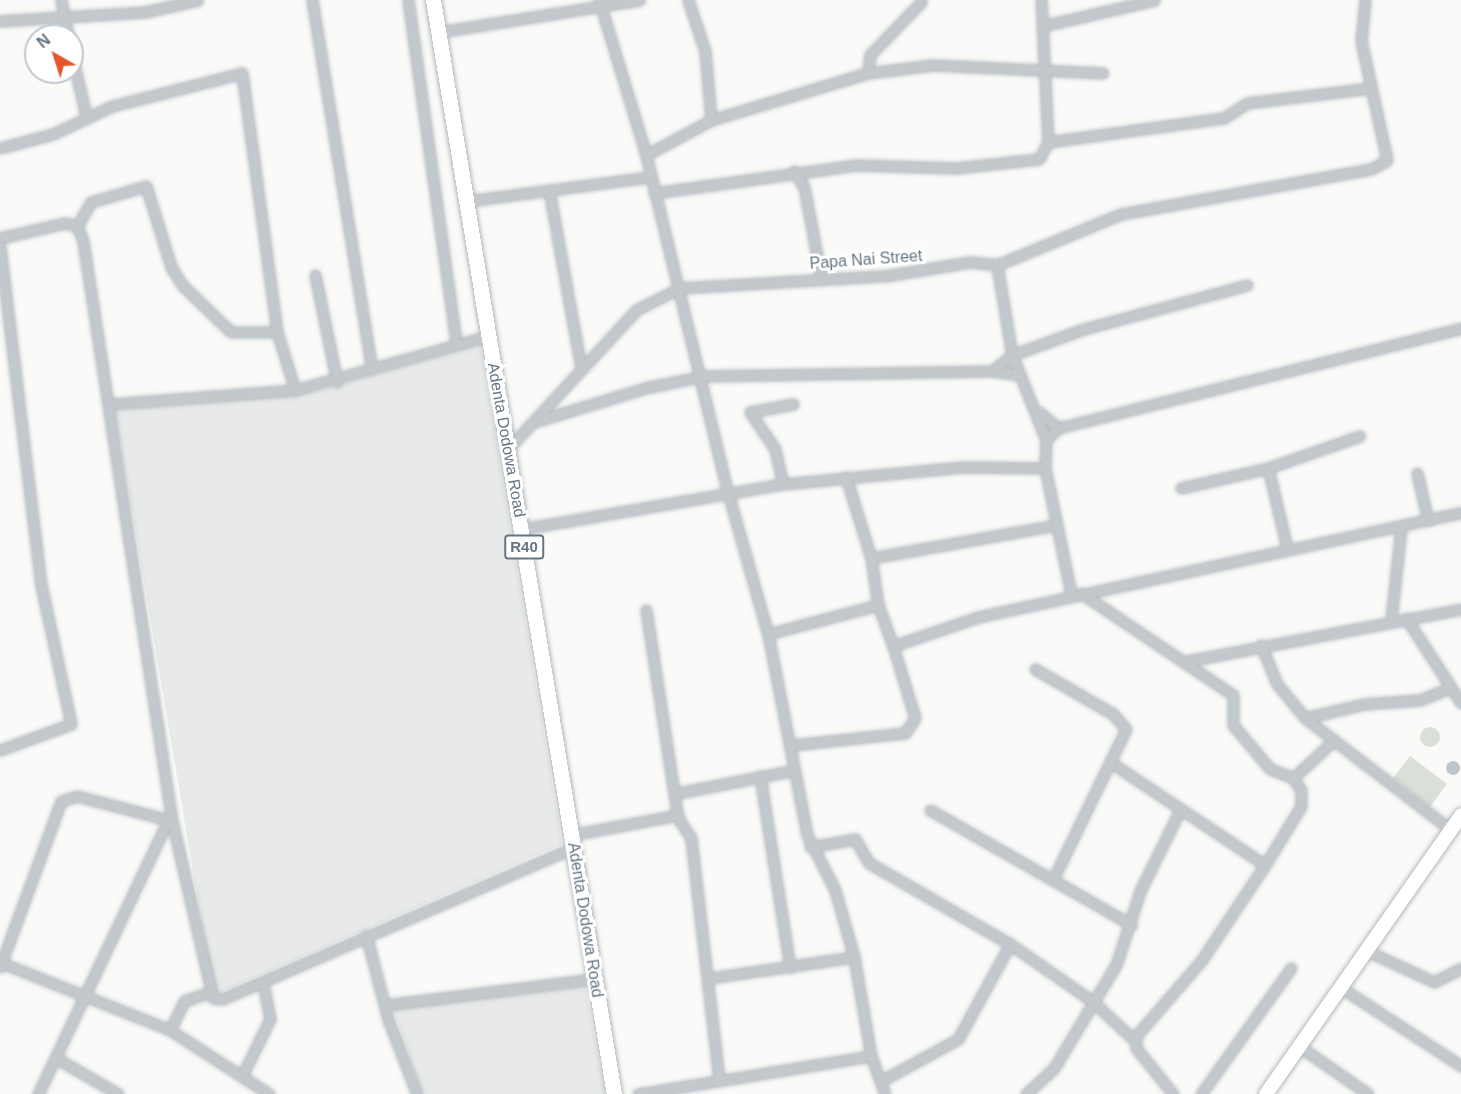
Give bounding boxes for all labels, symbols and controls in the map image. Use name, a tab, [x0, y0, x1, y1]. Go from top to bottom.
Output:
north arrow	[24, 24, 84, 84]
text: N	[34, 31, 53, 51]
street label: Papa Nai Street	[809, 246, 923, 274]
street label: Adenta Dodowa Road	[483, 361, 529, 519]
road number: R40	[503, 535, 545, 559]
street label: Adenta Dodowa Road	[563, 841, 607, 999]

